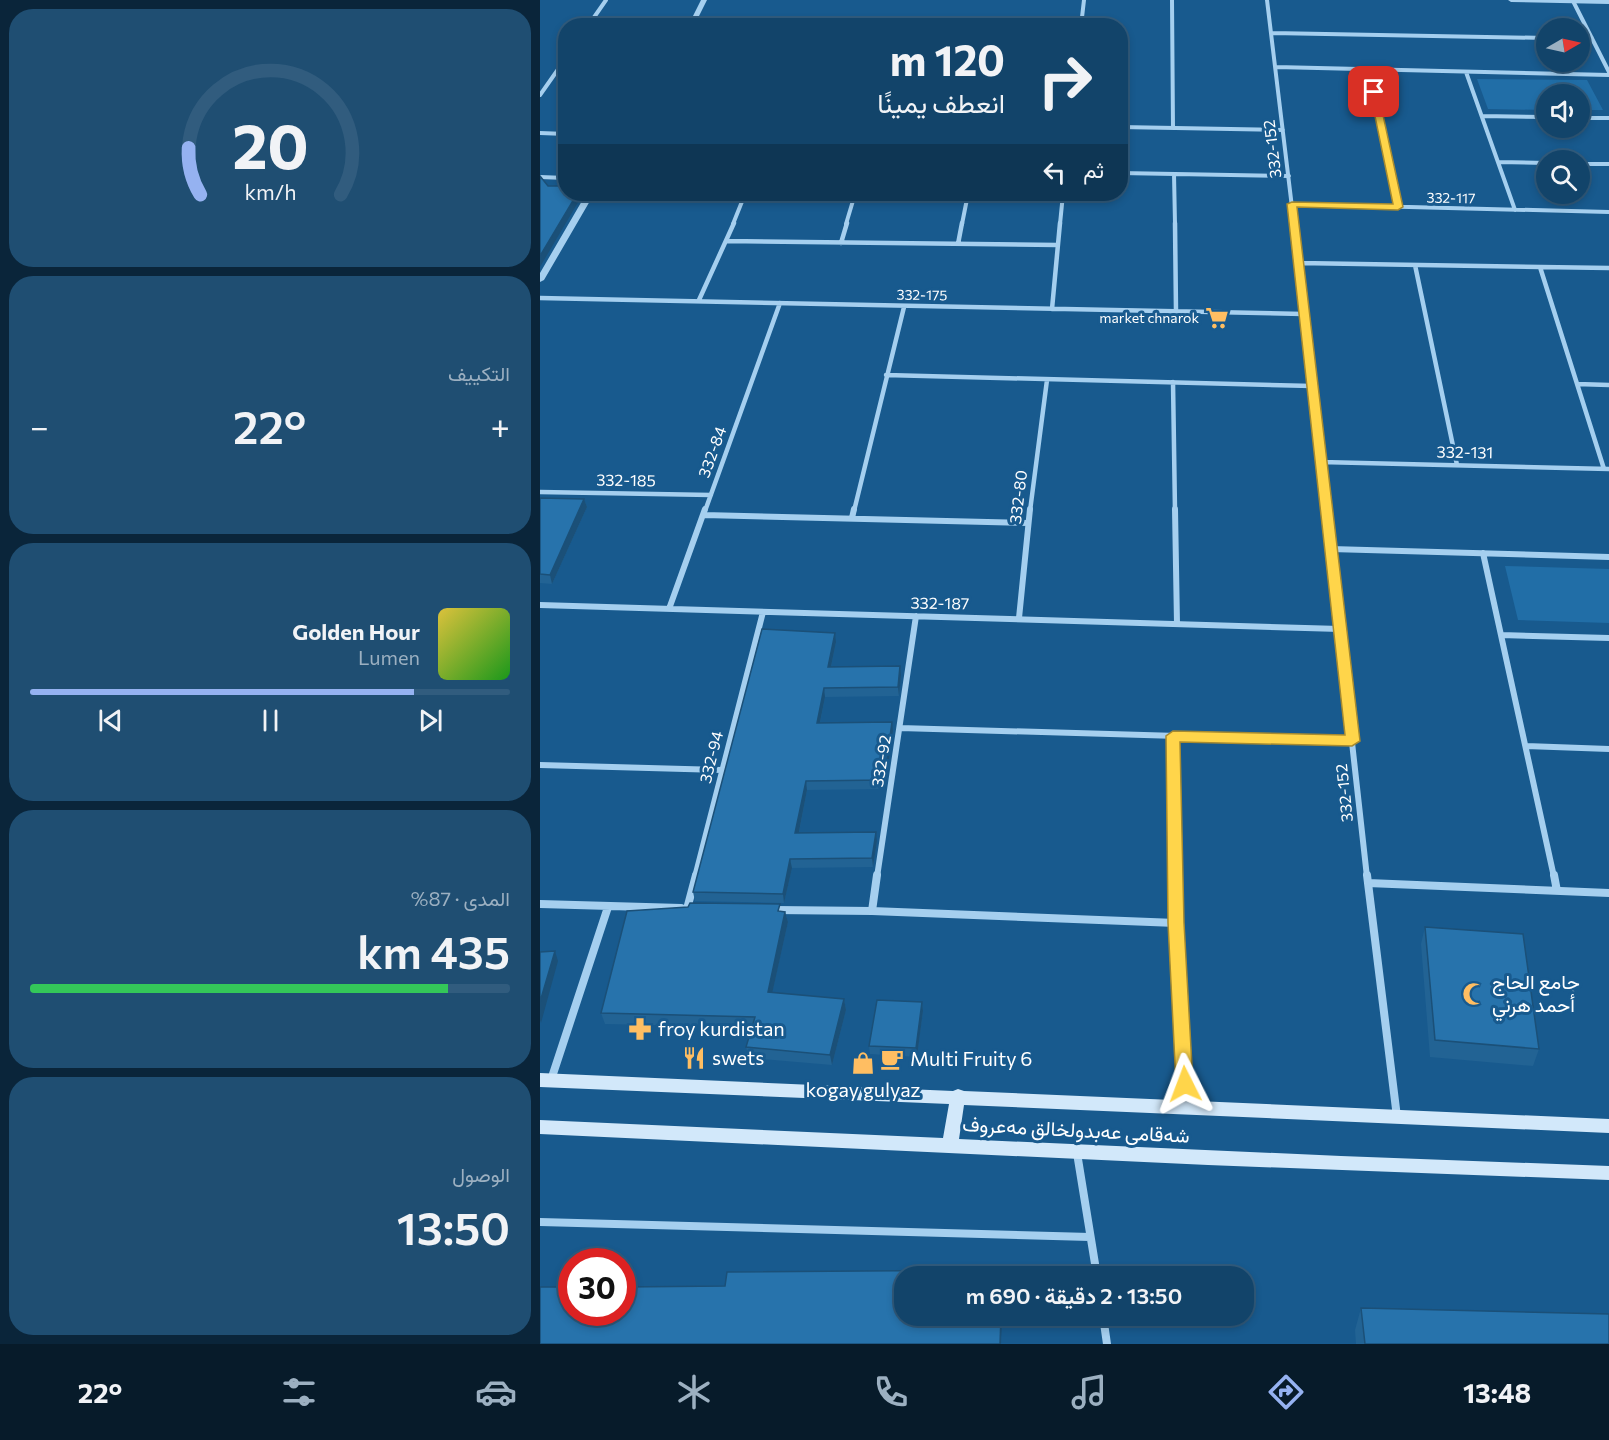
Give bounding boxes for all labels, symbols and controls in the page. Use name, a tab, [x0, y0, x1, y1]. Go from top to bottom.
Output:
north arrow	[1536, 18, 1590, 72]
map controls	[1536, 18, 1590, 204]
text: 120 m	[890, 33, 1005, 85]
icon: right	[1026, 42, 1104, 120]
pin	[1348, 66, 1399, 117]
icon: arrive	[1357, 75, 1390, 108]
button: sound	[1536, 84, 1590, 138]
text: انعطف يمينًا	[877, 86, 1005, 119]
text: 20	[232, 106, 308, 182]
street label: 332-152	[1258, 119, 1285, 179]
button: search	[1536, 150, 1590, 204]
icon: left	[1038, 156, 1071, 189]
text: ثم	[1083, 156, 1104, 183]
text: km/h	[244, 178, 296, 204]
street label: 332-117	[1426, 189, 1476, 206]
street label: 332-175	[896, 286, 948, 303]
supermarket icon: market chnarok	[1204, 305, 1230, 331]
place label: market chnarok	[1099, 309, 1199, 326]
text: التكييف	[448, 361, 510, 385]
text: 22°	[233, 398, 306, 453]
text: −	[30, 405, 49, 446]
text: +	[491, 405, 510, 446]
street label: 332-84	[694, 423, 730, 480]
street label: 332-131	[1437, 442, 1493, 461]
street label: 332-185	[596, 469, 656, 490]
street label: 332-80	[1005, 469, 1030, 525]
street label: 332-187	[910, 592, 970, 613]
text: Golden Hour	[292, 618, 420, 645]
text: Lumen	[358, 645, 420, 669]
icon: previous	[94, 704, 127, 737]
icon: pause	[254, 704, 287, 737]
icon: next	[414, 704, 447, 737]
street label: 332-94	[695, 728, 726, 785]
street label: 332-92	[867, 733, 894, 788]
street label: 332-152	[1331, 763, 1356, 823]
text: المدى · 87%	[411, 886, 510, 910]
text: 435 km	[357, 923, 510, 978]
place label: جامع الحاج أحمد هرني	[1492, 969, 1580, 1022]
mosque icon: جامع الحاج أحمد هرني	[1461, 981, 1487, 1007]
pharmacy icon: froy kurdistan	[627, 1016, 653, 1042]
place label: froy kurdistan	[658, 1016, 785, 1040]
restaurant icon: swets	[681, 1045, 707, 1071]
place label: swets	[712, 1045, 764, 1069]
cafe icon: Multi Fruity 6	[879, 1046, 905, 1072]
place label: Multi Fruity 6	[910, 1046, 1033, 1070]
shop icon: kogay gulyaz	[850, 1050, 876, 1076]
position arrow	[1153, 1052, 1217, 1116]
place label: kogay gulyaz	[805, 1077, 921, 1101]
street label: شەقامی عەبدولخالق مەعروف	[962, 1111, 1190, 1149]
text: الوصول	[452, 1162, 510, 1186]
text: 13:50	[397, 1199, 510, 1254]
speed limit sign: 30	[558, 1248, 636, 1326]
text: 13:50 · 2 دقيقة · 690 m	[966, 1282, 1182, 1309]
icon: filters	[278, 1371, 320, 1413]
icon: car	[475, 1371, 517, 1413]
icon: climate	[673, 1371, 715, 1413]
icon: phone	[870, 1371, 912, 1413]
icon: music	[1068, 1371, 1110, 1413]
icon: directions	[1265, 1371, 1307, 1413]
text: 22°	[78, 1376, 122, 1409]
text: 13:48	[1463, 1376, 1531, 1409]

